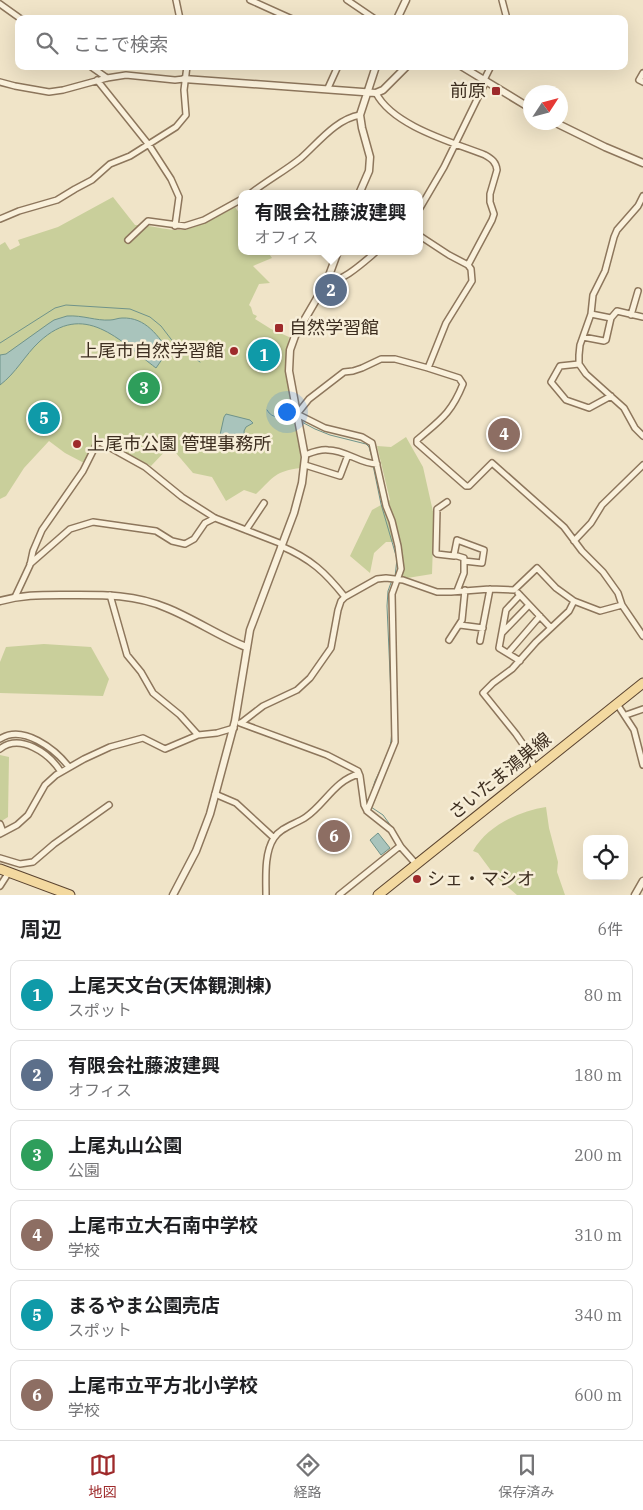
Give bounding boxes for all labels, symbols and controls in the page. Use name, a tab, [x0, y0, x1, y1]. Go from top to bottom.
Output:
search box	[15, 15, 628, 70]
icon: search	[33, 29, 61, 57]
text: ここで検索	[73, 32, 168, 56]
place label: 前原	[450, 79, 486, 102]
marker: 前原	[490, 85, 502, 97]
north arrow	[523, 85, 568, 130]
popup	[238, 190, 423, 255]
text: 有限会社藤波建興	[254, 200, 407, 224]
text: オフィス	[254, 227, 318, 247]
pin: 2	[315, 271, 347, 309]
place label: 自然学習館	[289, 316, 379, 339]
marker: 自然学習館	[273, 322, 285, 334]
pin: 1	[248, 336, 280, 374]
place label: 上尾市自然学習館	[80, 339, 224, 362]
marker: 上尾市自然学習館	[228, 345, 240, 357]
pin: 3	[128, 369, 160, 407]
pin: 5	[28, 399, 60, 437]
your location	[274, 399, 300, 425]
pin: 4	[488, 415, 520, 453]
place label: 上尾市公園 管理事務所	[87, 432, 271, 455]
marker: 上尾市公園 管理事務所	[71, 438, 83, 450]
street label: さいたま鴻巣線	[444, 727, 556, 824]
pin: 6	[318, 817, 350, 855]
map controls	[583, 835, 628, 880]
button: locate	[583, 835, 628, 880]
place label: シェ・マシオ	[427, 867, 535, 890]
marker: シェ・マシオ	[411, 873, 423, 885]
text: 周辺	[20, 915, 62, 943]
text: 6件	[597, 919, 623, 939]
text: 上尾天文台(天体観測棟)	[68, 973, 272, 997]
text: 1	[32, 985, 42, 1005]
text: 80 m	[584, 985, 622, 1005]
text: スポット	[68, 1000, 132, 1020]
text: 有限会社藤波建興	[68, 1053, 220, 1077]
text: 2	[32, 1065, 42, 1085]
text: 180 m	[574, 1065, 622, 1085]
text: オフィス	[68, 1080, 132, 1100]
text: 上尾丸山公園	[68, 1133, 182, 1157]
text: 3	[32, 1145, 42, 1165]
text: 200 m	[574, 1145, 622, 1165]
text: 公園	[68, 1160, 100, 1180]
text: 上尾市立大石南中学校	[68, 1213, 258, 1237]
text: 4	[32, 1225, 42, 1245]
text: 310 m	[574, 1225, 622, 1245]
text: 学校	[68, 1240, 100, 1260]
text: まるやま公園売店	[68, 1293, 220, 1317]
text: 5	[32, 1305, 42, 1325]
text: 340 m	[574, 1305, 622, 1325]
text: スポット	[68, 1320, 132, 1340]
text: 上尾市立平方北小学校	[68, 1373, 258, 1397]
text: 6	[32, 1385, 42, 1405]
text: 600 m	[574, 1385, 622, 1405]
text: 学校	[68, 1400, 100, 1420]
tab: 地図	[89, 1451, 117, 1501]
tab: 経路	[294, 1451, 322, 1501]
tab: 保存済み	[499, 1451, 555, 1501]

